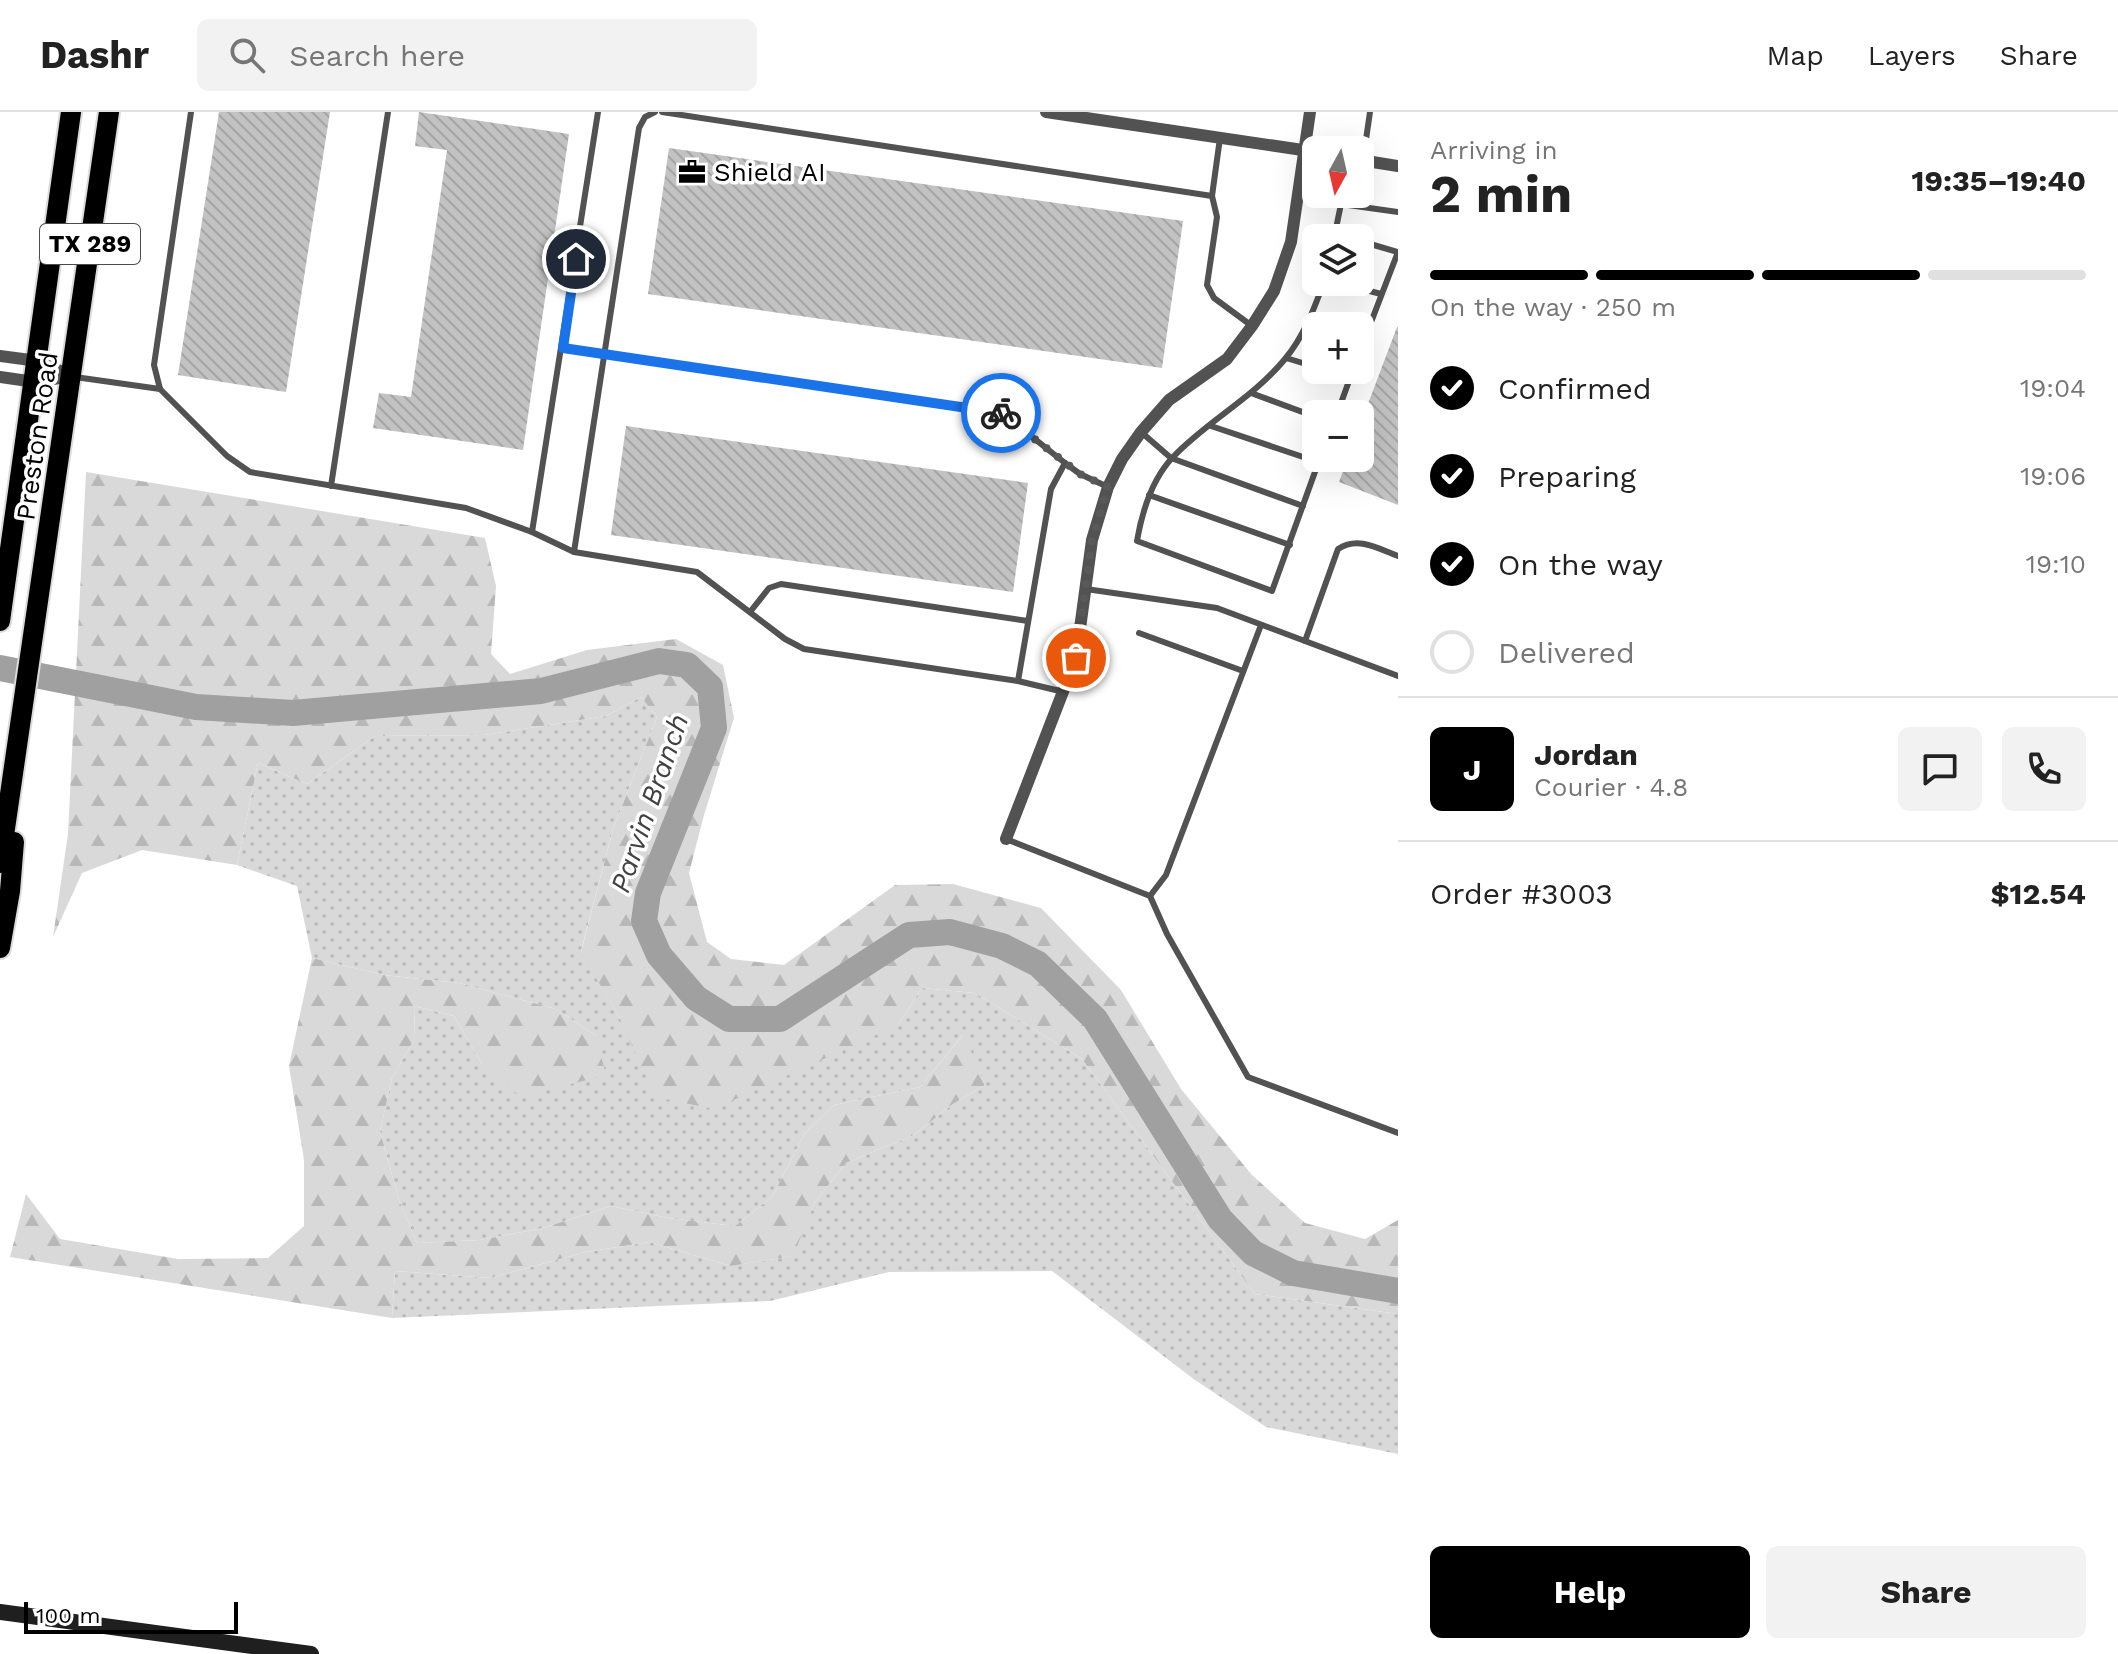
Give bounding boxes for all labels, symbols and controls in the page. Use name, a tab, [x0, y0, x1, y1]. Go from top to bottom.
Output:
search box	[197, 19, 757, 91]
text: Dashr	[40, 33, 149, 77]
icon: search	[225, 33, 269, 77]
text: Search here	[289, 38, 465, 73]
text: Map	[1767, 39, 1824, 72]
text: Layers	[1868, 39, 1956, 72]
text: Share	[2000, 39, 2078, 72]
text: Arriving in	[1430, 135, 1558, 165]
north arrow	[1302, 136, 1374, 208]
map controls	[1302, 136, 1374, 472]
office icon: Shield AI	[677, 157, 707, 187]
place label: Shield AI	[714, 157, 826, 187]
text: 19:35–19:40	[1912, 163, 2086, 198]
text: 2 min	[1430, 164, 1572, 225]
road number: TX 289	[40, 224, 140, 264]
button: layers	[1302, 224, 1374, 296]
pin	[542, 225, 610, 293]
icon: home	[554, 237, 598, 281]
text: On the way · 250 m	[1430, 292, 1676, 322]
button: +	[1302, 312, 1374, 384]
street label: Preston Road	[10, 350, 64, 522]
icon: check	[1430, 366, 1474, 410]
text: Confirmed	[1498, 371, 1652, 406]
courier	[961, 373, 1041, 453]
text: 19:04	[2020, 373, 2086, 403]
icon: bike	[979, 391, 1023, 435]
button: −	[1302, 400, 1374, 472]
icon: check	[1430, 454, 1474, 498]
text: Preparing	[1498, 459, 1636, 494]
text: 19:06	[2020, 461, 2086, 491]
icon: check	[1430, 542, 1474, 586]
text: On the way	[1498, 547, 1663, 582]
text: 19:10	[2026, 549, 2086, 579]
pin	[1042, 624, 1110, 692]
text: Delivered	[1498, 635, 1635, 670]
icon: bag	[1054, 636, 1098, 680]
water label: Parvin Branch	[604, 710, 695, 897]
button: chat	[1898, 727, 1982, 811]
button: phone	[2002, 727, 2086, 811]
text: Jordan	[1534, 737, 1638, 772]
text: J	[1463, 752, 1481, 787]
text: Courier · 4.8	[1534, 772, 1688, 802]
text: Order #3003	[1430, 876, 1613, 911]
text: $12.54	[1990, 876, 2086, 911]
button: Help	[1430, 1546, 1750, 1638]
button: Share	[1766, 1546, 2086, 1638]
scale bar	[24, 1598, 238, 1634]
text: 100 m	[36, 1603, 100, 1628]

